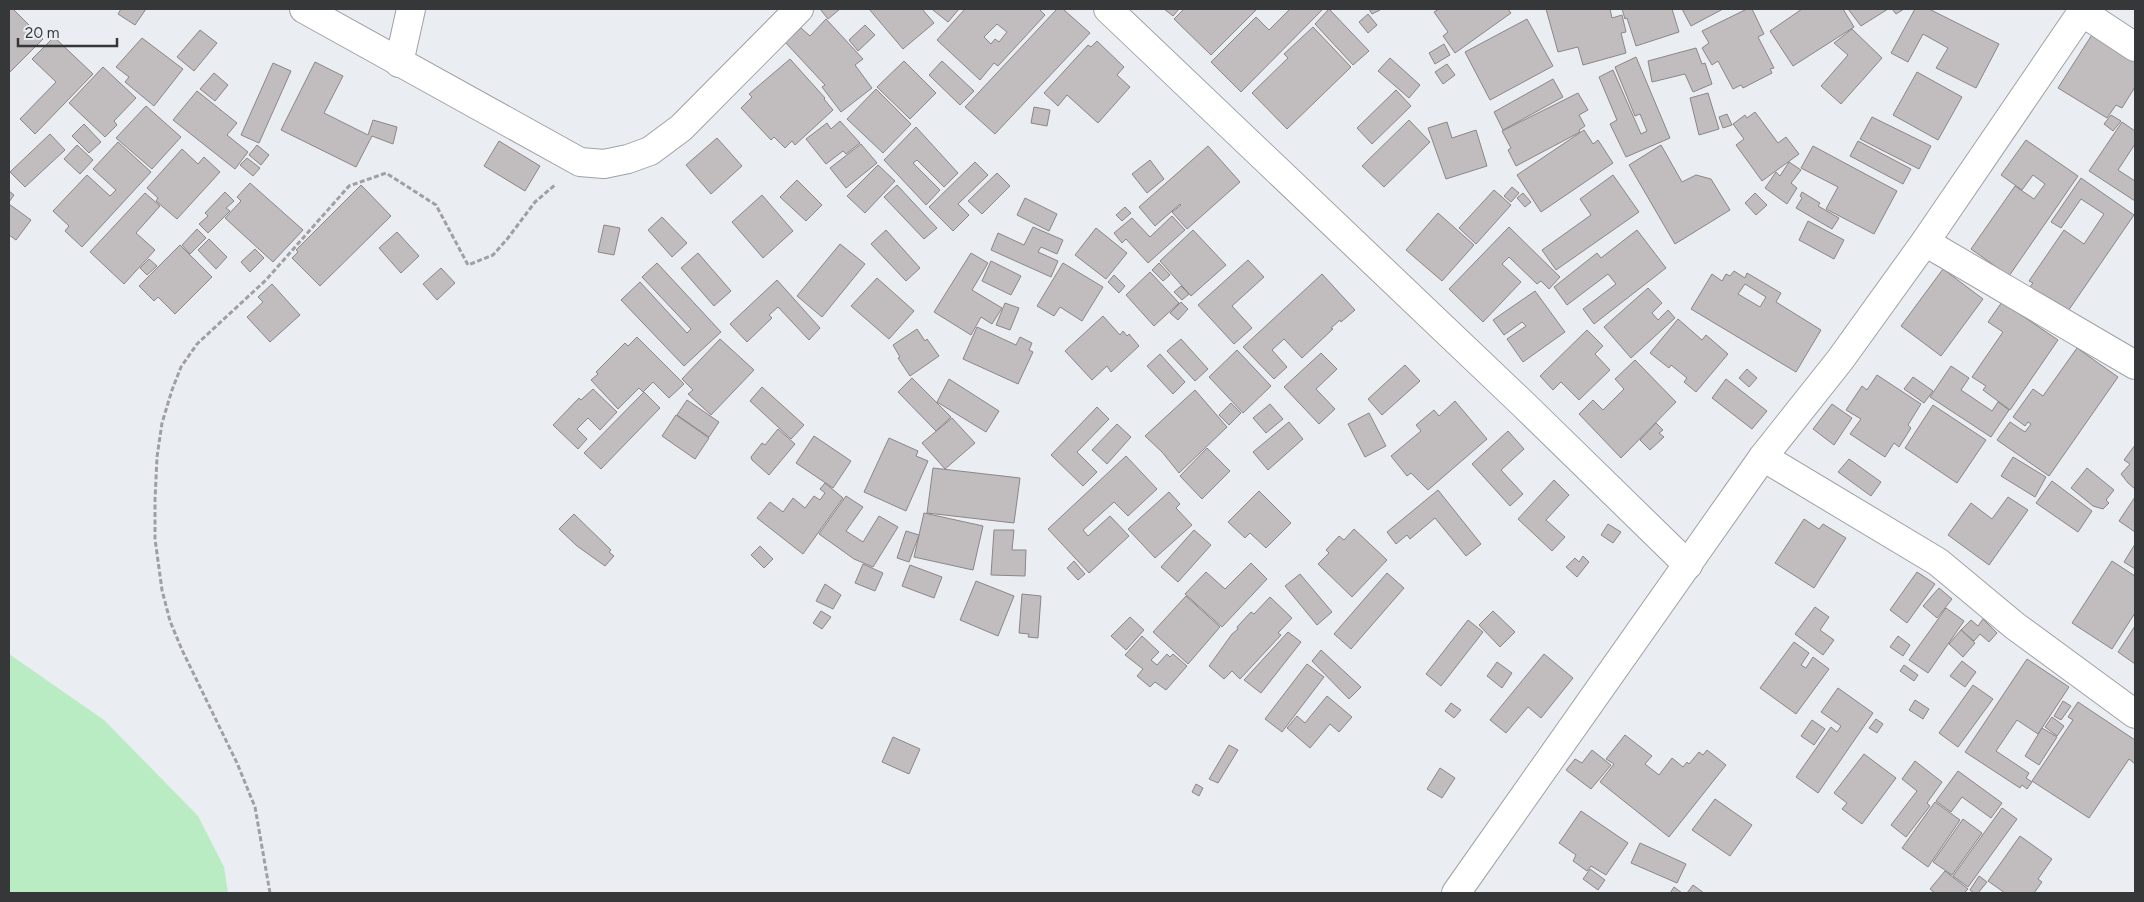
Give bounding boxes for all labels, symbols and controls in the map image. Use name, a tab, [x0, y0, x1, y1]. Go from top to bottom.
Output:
scale bar	[18, 15, 116, 47]
text: 20 m	[25, 24, 59, 42]

